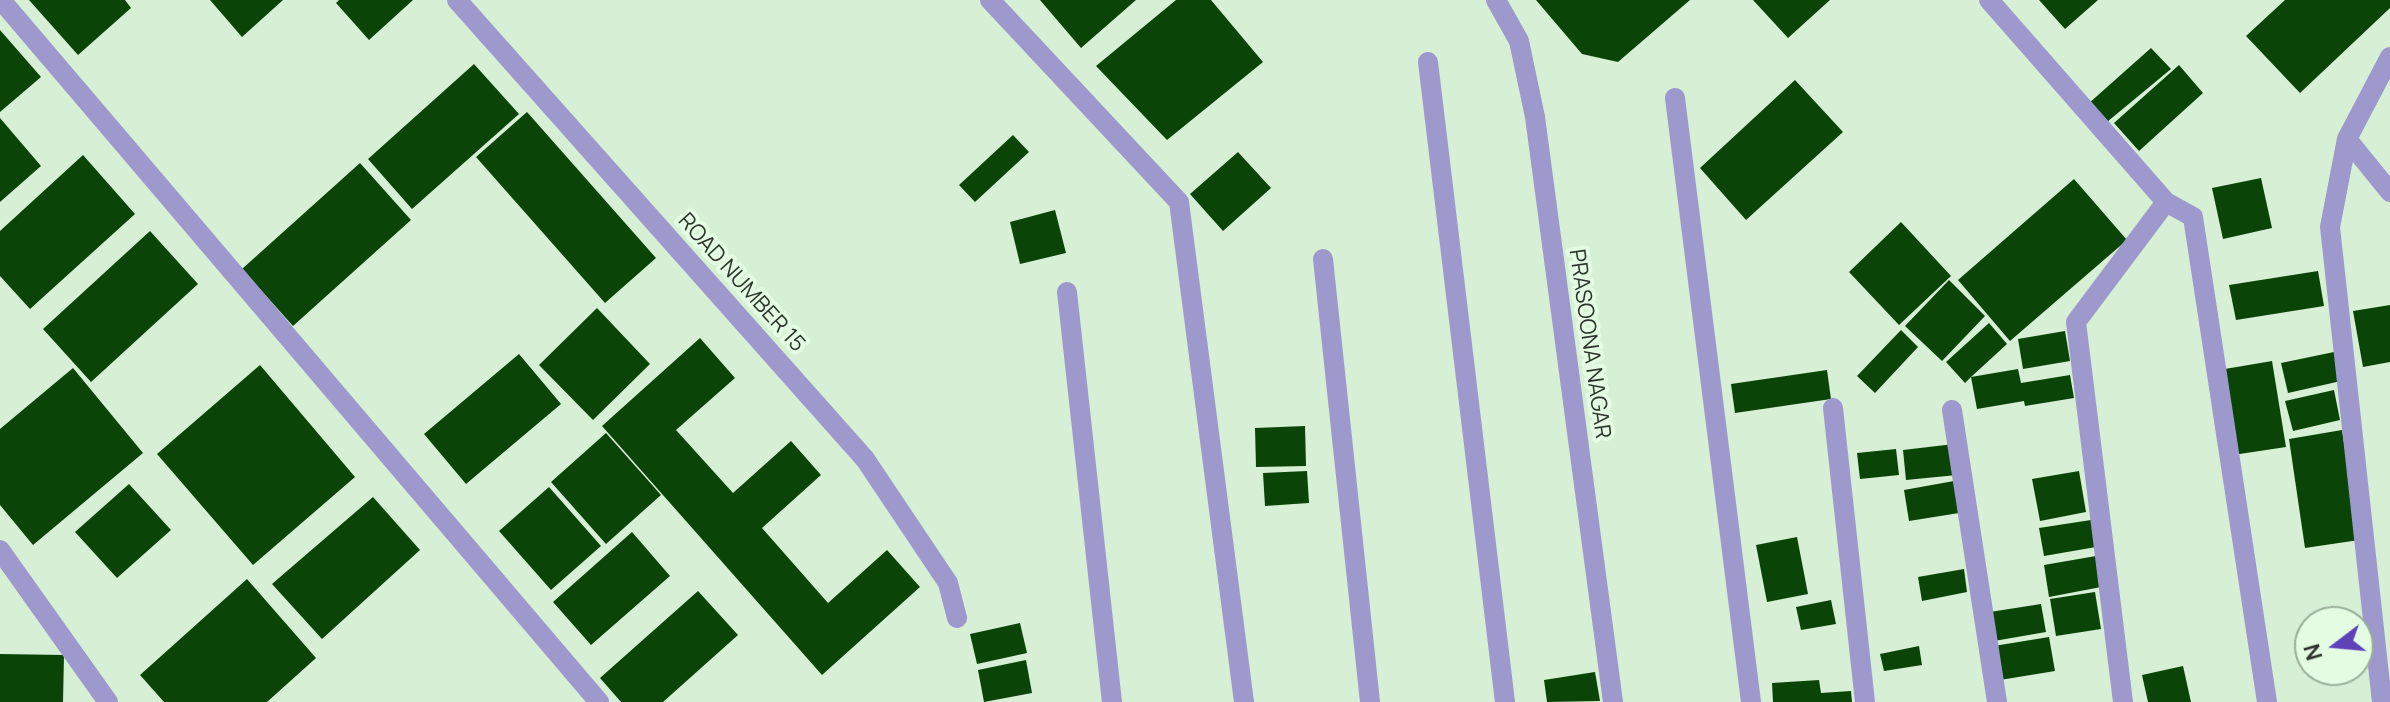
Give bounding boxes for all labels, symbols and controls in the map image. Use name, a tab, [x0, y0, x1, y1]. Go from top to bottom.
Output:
street label: ROAD NUMBER 15	[672, 208, 810, 358]
street label: PRASOONA NAGAR	[1563, 248, 1615, 440]
north arrow	[2294, 606, 2374, 686]
text: N	[2296, 640, 2329, 664]

